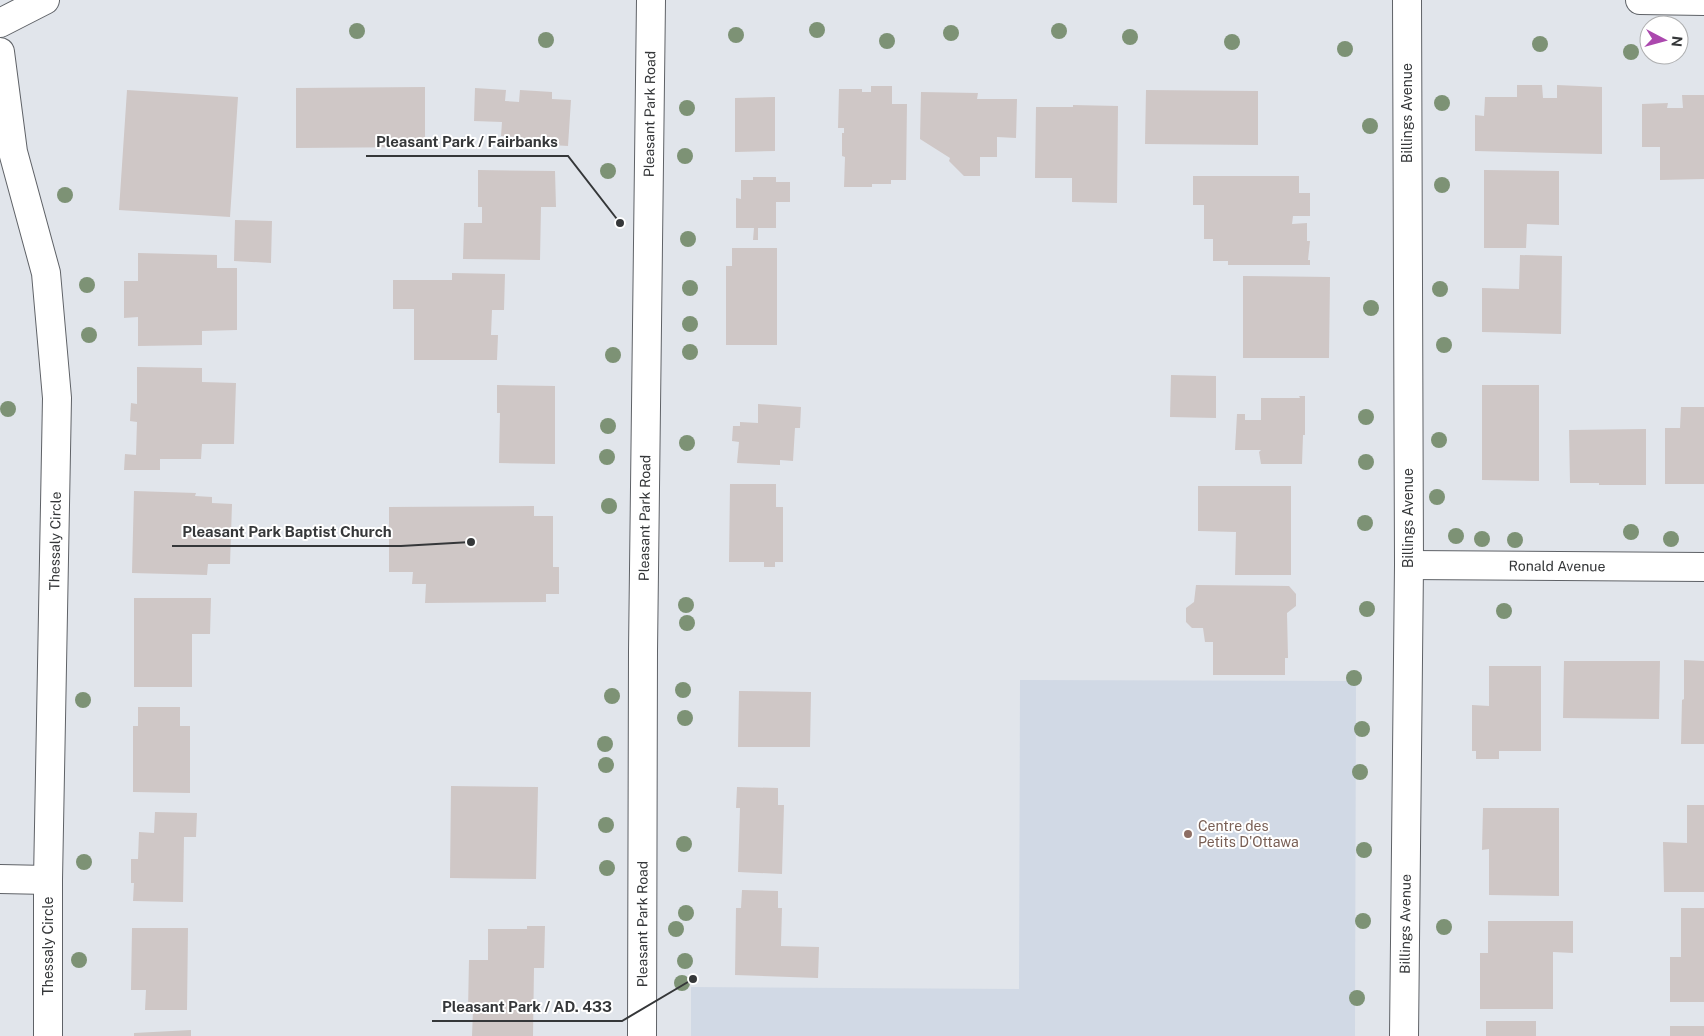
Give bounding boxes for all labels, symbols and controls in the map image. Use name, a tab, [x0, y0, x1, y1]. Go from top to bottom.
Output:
north arrow	[1639, 15, 1689, 65]
text: N	[1668, 35, 1685, 48]
street label: Pleasant Park Road	[641, 51, 658, 177]
street label: Billings Avenue	[1399, 63, 1415, 163]
callout: Pleasant Park / Fairbanks	[366, 126, 568, 156]
text: Pleasant Park / Fairbanks	[376, 133, 558, 150]
street label: Pleasant Park Road	[636, 455, 653, 581]
street label: Billings Avenue	[1400, 468, 1416, 568]
street label: Thessaly Circle	[46, 491, 64, 591]
callout: Pleasant Park Baptist Church	[172, 516, 401, 546]
text: Pleasant Park Baptist Church	[182, 523, 392, 540]
street label: Ronald Avenue	[1509, 558, 1605, 574]
place label: Centre des Petits D'Ottawa	[1198, 818, 1299, 850]
marker: Centre des Petits D'Ottawa	[1182, 828, 1194, 840]
street label: Pleasant Park Road	[634, 861, 650, 987]
street label: Billings Avenue	[1397, 874, 1414, 974]
street label: Thessaly Circle	[40, 896, 56, 995]
callout: Pleasant Park / AD. 433	[432, 991, 622, 1021]
text: Pleasant Park / AD. 433	[442, 998, 612, 1015]

